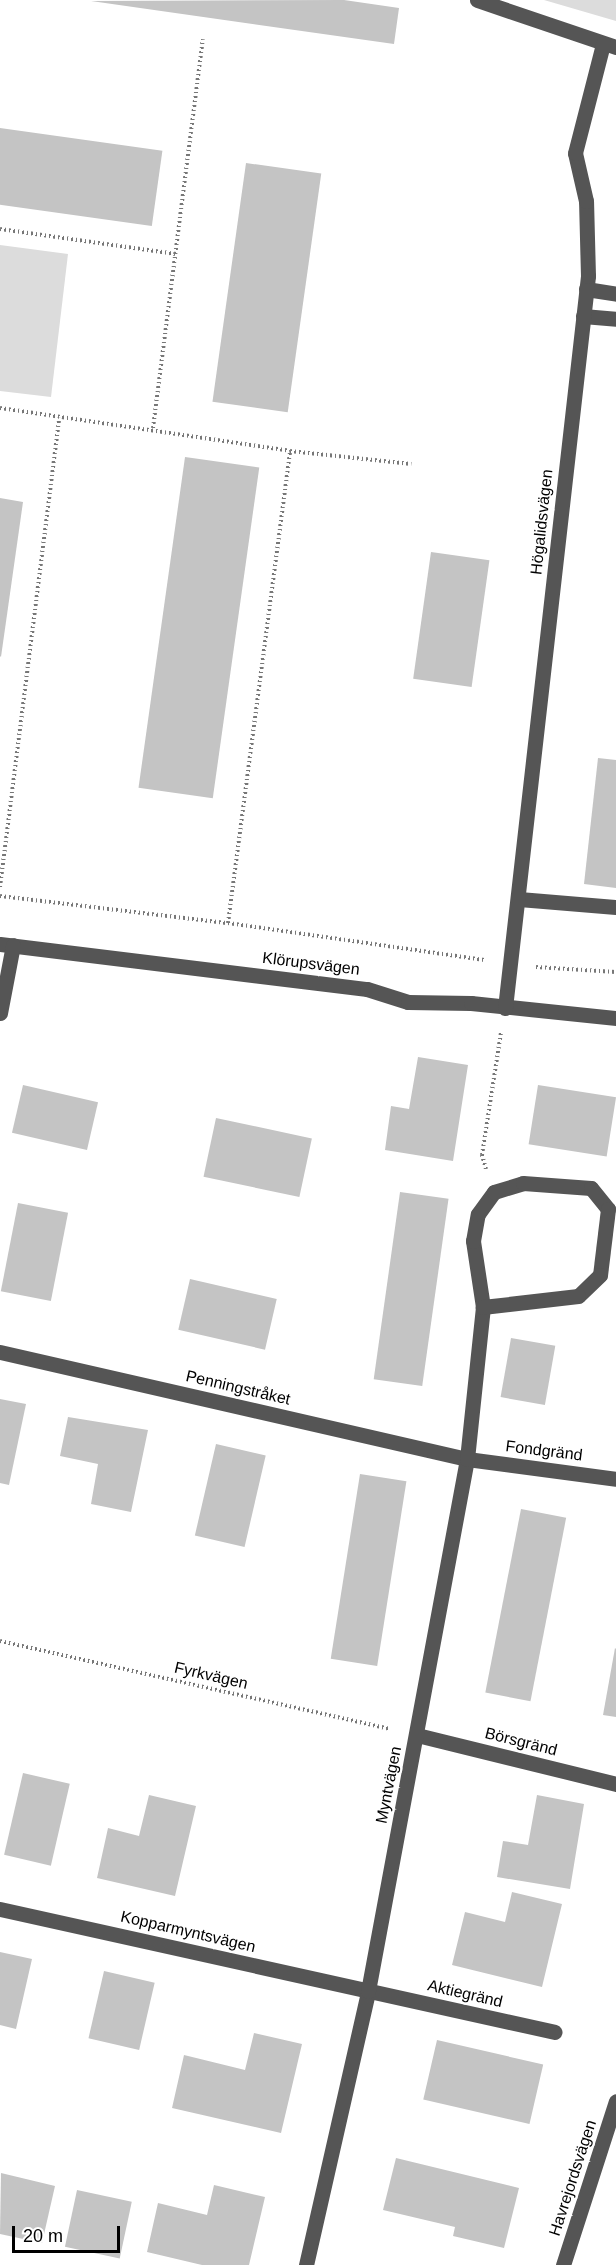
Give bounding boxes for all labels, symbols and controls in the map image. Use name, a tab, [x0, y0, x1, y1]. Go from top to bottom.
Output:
street label: Högalidsvägen	[527, 468, 557, 576]
street label: Klörupsvägen	[261, 949, 361, 979]
street label: Penningstråket	[184, 1367, 292, 1409]
street label: Fondgränd	[504, 1437, 584, 1465]
street label: Fyrkvägen	[172, 1658, 250, 1694]
street label: Börsgränd	[483, 1724, 559, 1760]
street label: Myntvägen	[372, 1745, 406, 1825]
street label: Kopparmyntsvägen	[119, 1907, 257, 1957]
street label: Aktiegränd	[426, 1976, 504, 2012]
street label: Havrejordsvägen	[545, 2118, 601, 2238]
scale bar	[15, 2214, 123, 2252]
text: 20 m	[23, 2226, 63, 2246]

